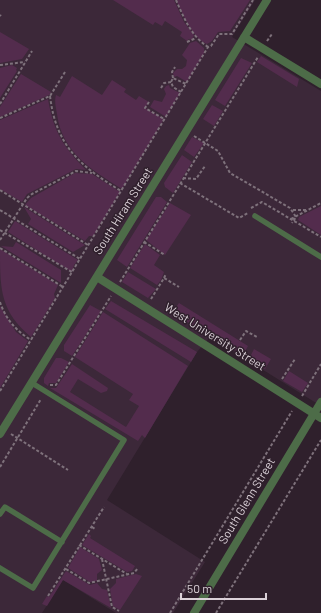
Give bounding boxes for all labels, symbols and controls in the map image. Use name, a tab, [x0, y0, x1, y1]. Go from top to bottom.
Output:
street label: South Hiram Street	[90, 164, 155, 256]
street label: West University Street	[163, 299, 269, 373]
street label: South Glenn Street	[215, 455, 277, 546]
scale bar	[181, 575, 266, 601]
text: 50 m	[187, 581, 212, 595]

